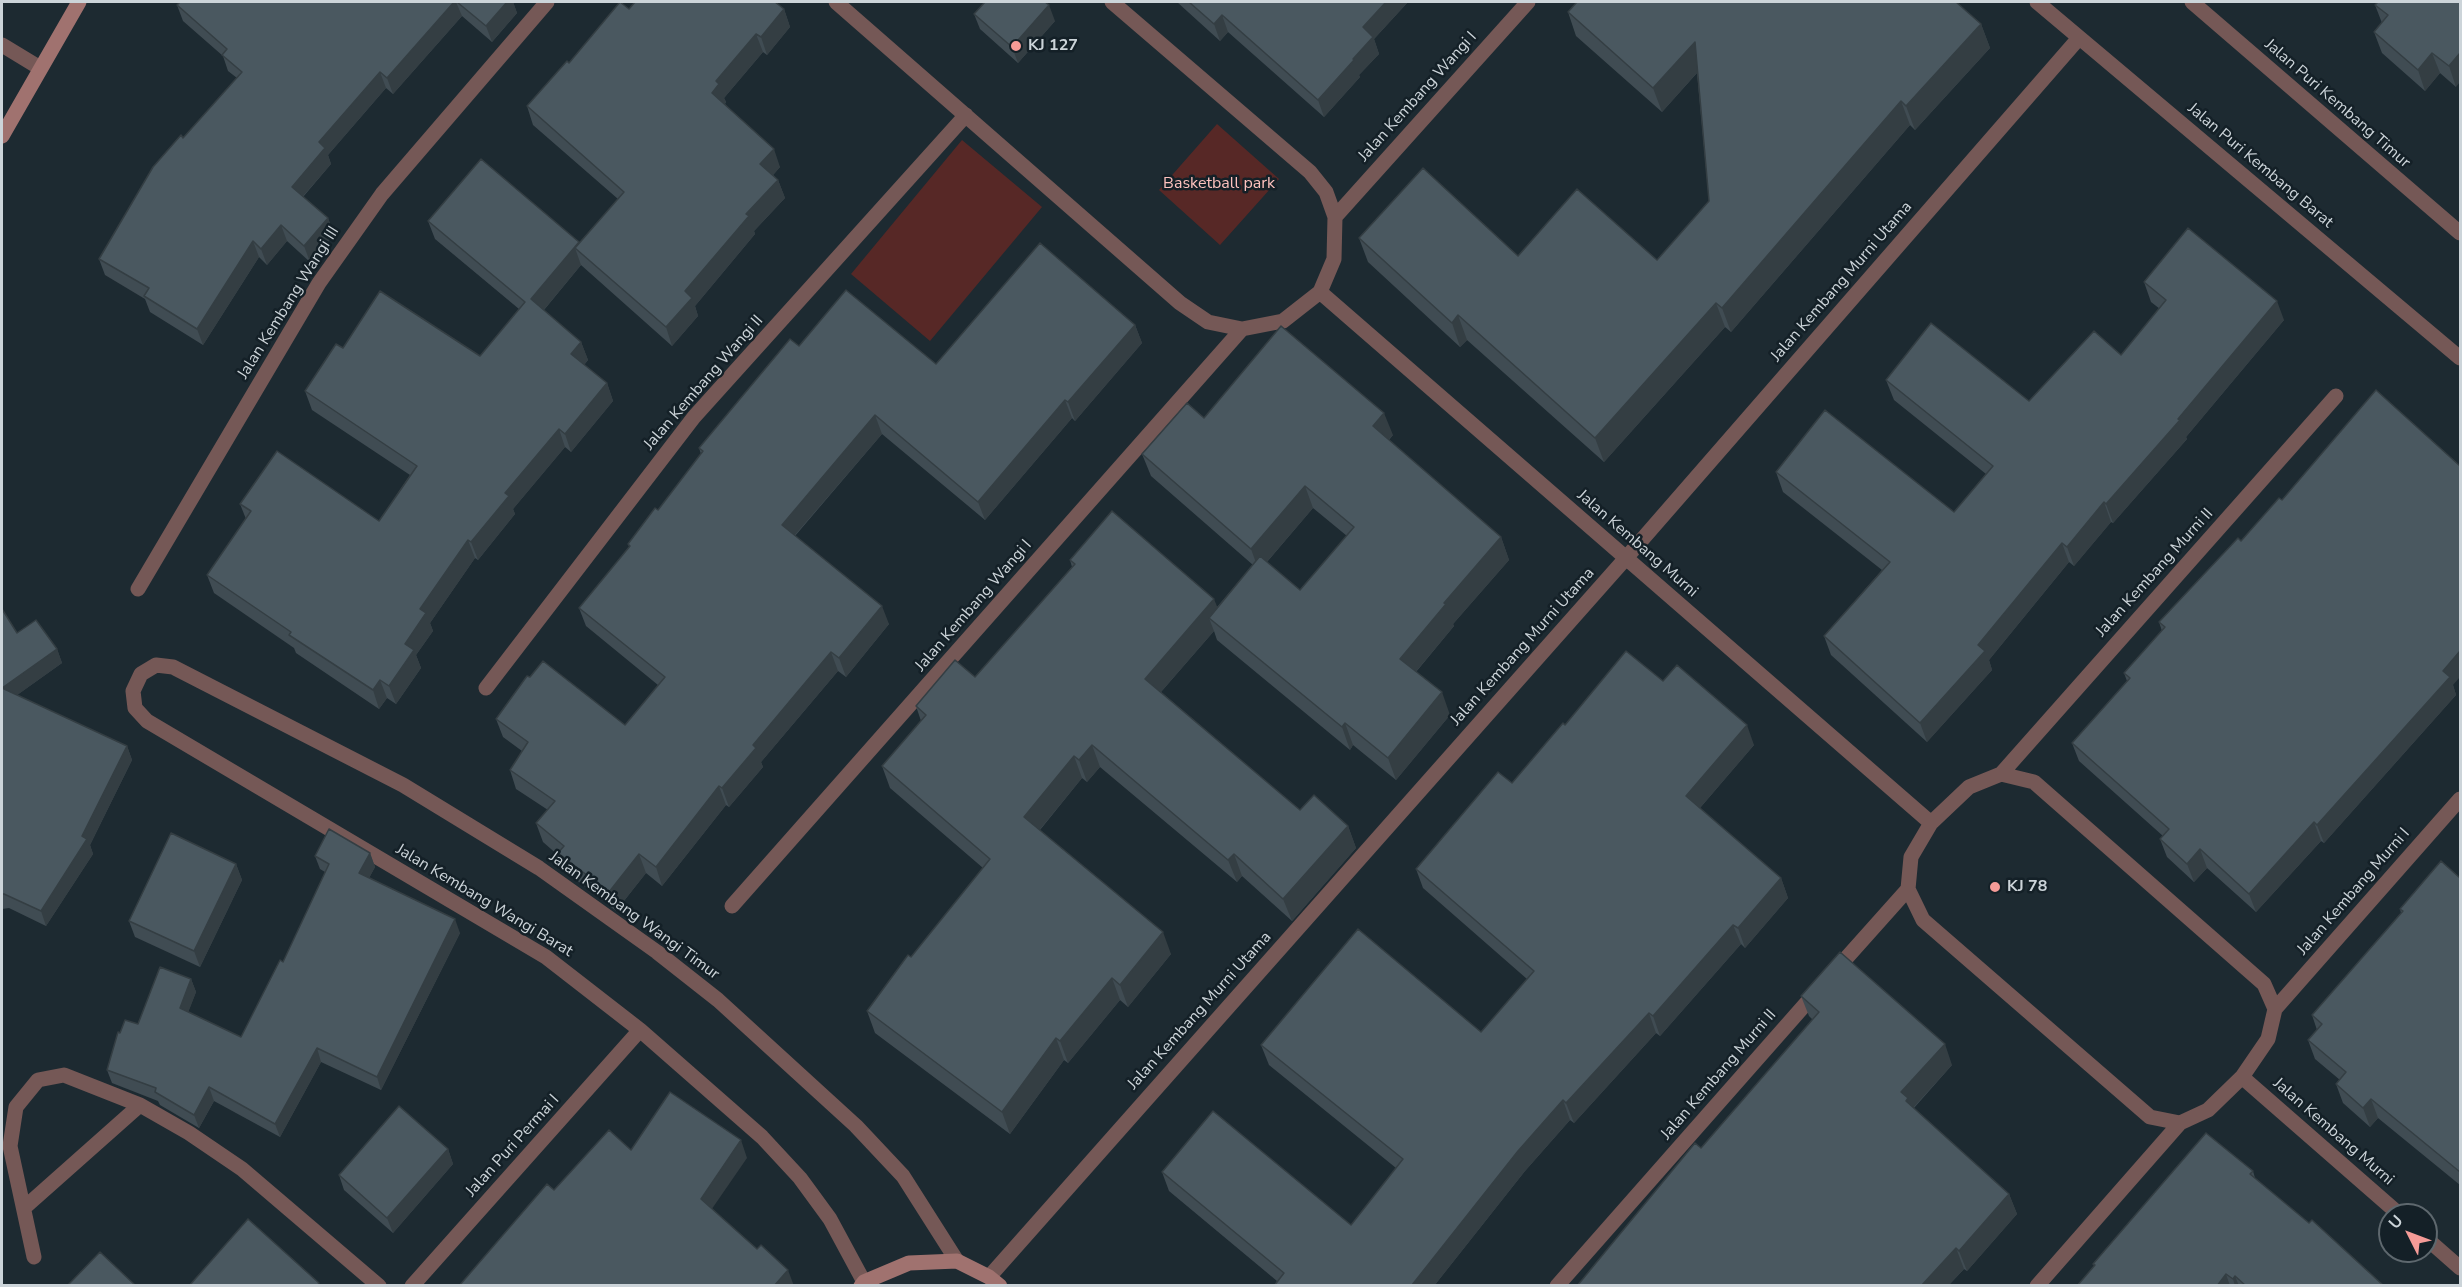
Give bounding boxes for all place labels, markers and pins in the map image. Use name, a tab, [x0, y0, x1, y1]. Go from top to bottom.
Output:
place label: KJ 127	[1028, 36, 1078, 56]
marker: KJ 127	[1009, 39, 1023, 53]
place label: KJ 78	[2007, 877, 2047, 897]
marker: KJ 78	[1988, 880, 2002, 894]

